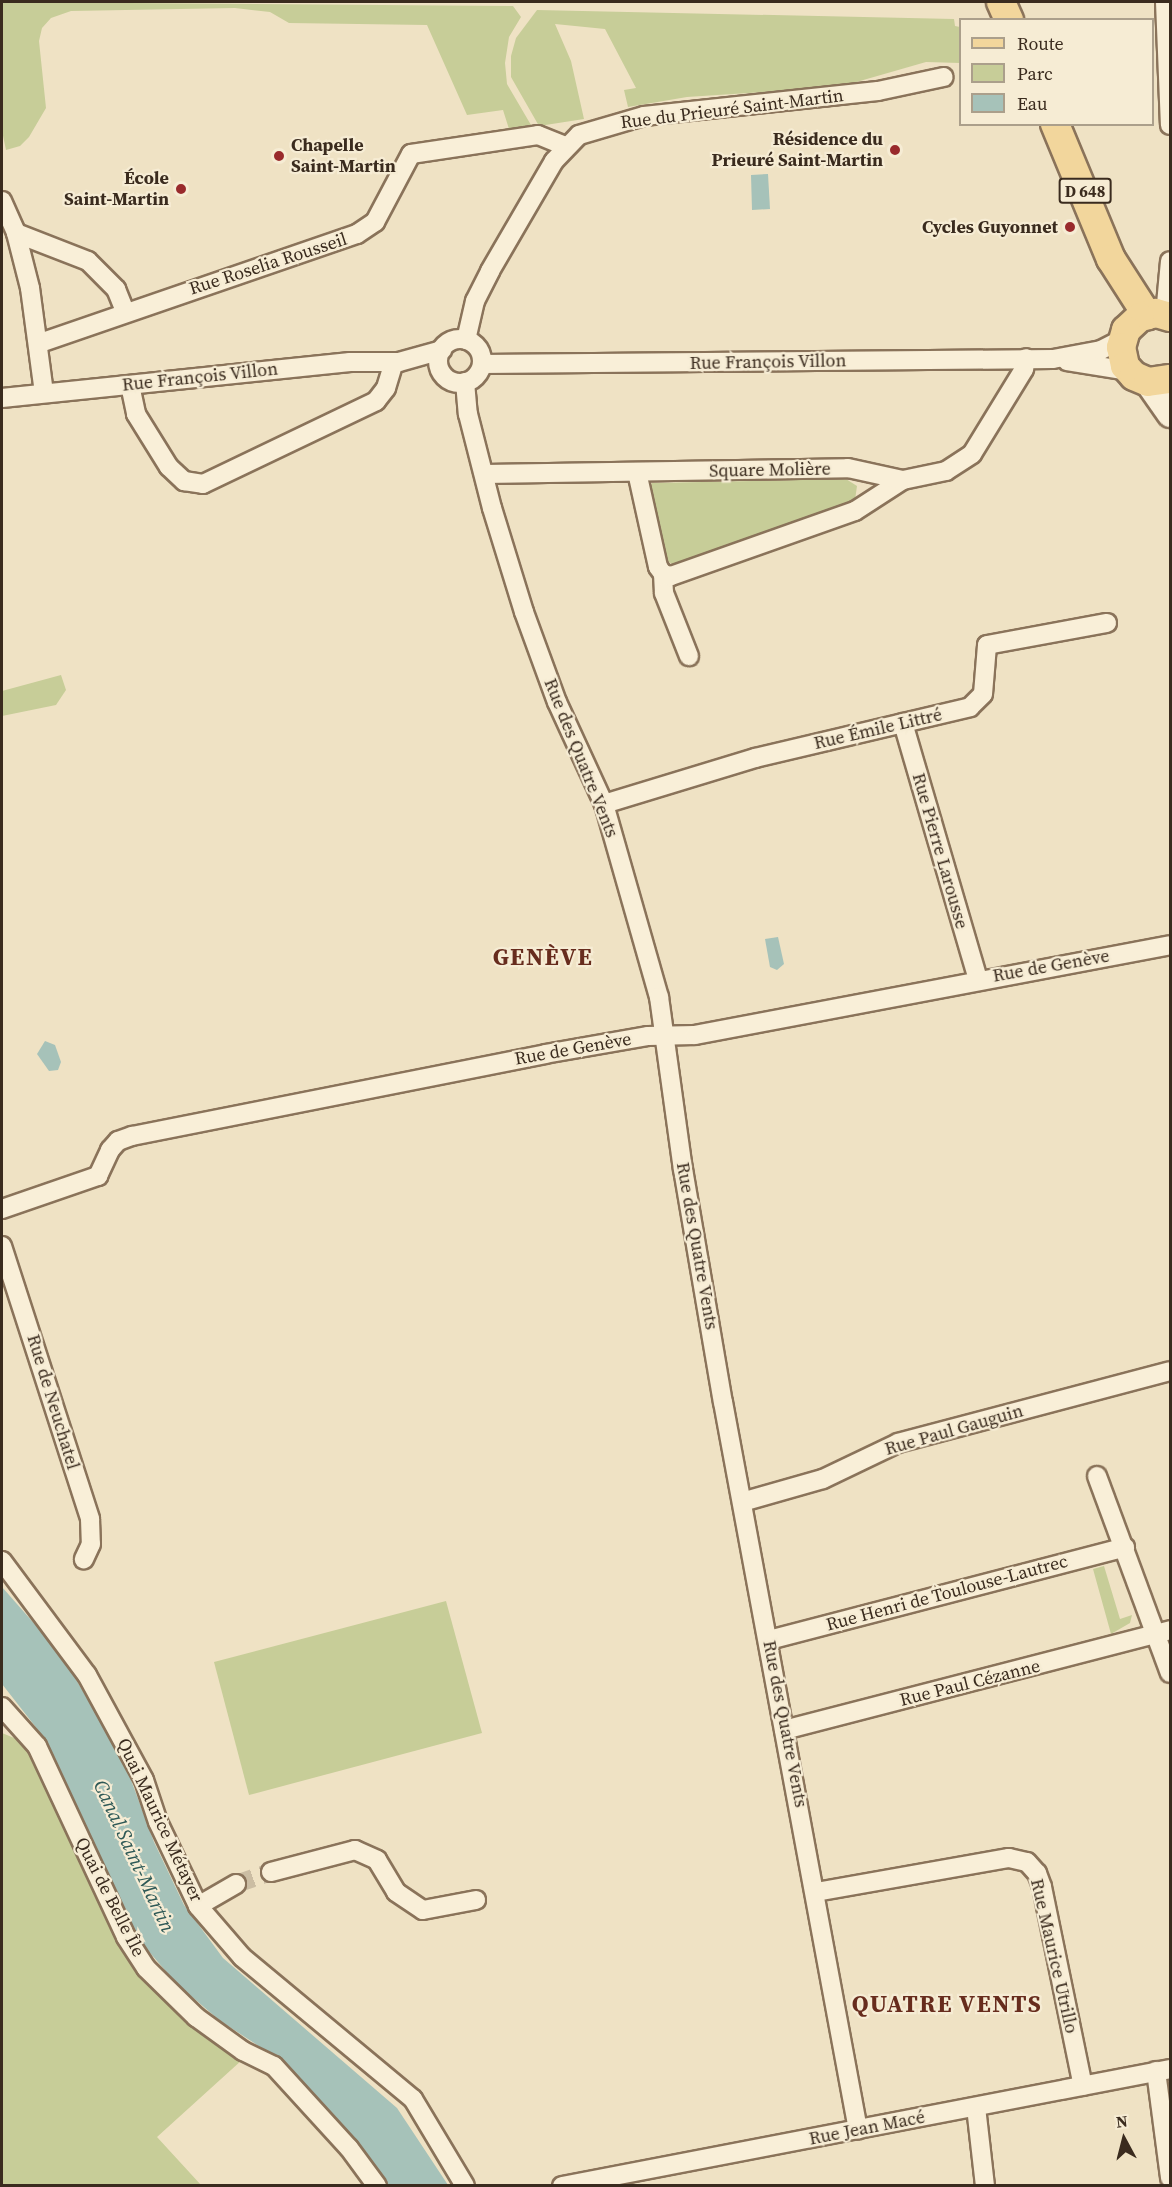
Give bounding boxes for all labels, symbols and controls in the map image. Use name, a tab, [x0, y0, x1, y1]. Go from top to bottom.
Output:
legend	[959, 18, 1154, 126]
text: Route	[1017, 31, 1064, 56]
text: Parc	[1017, 61, 1053, 86]
street label: Rue du Prieuré Saint-Martin	[619, 85, 845, 133]
text: Eau	[1017, 91, 1048, 116]
place label: Résidence du Prieuré Saint-Martin	[711, 129, 883, 172]
place label: Chapelle Saint-Martin	[291, 135, 396, 178]
marker: Résidence du Prieuré Saint-Martin	[888, 143, 902, 157]
marker: Chapelle Saint-Martin	[272, 149, 286, 163]
place label: École Saint-Martin	[64, 168, 169, 210]
road number: D 648	[1058, 178, 1112, 204]
marker: École Saint-Martin	[174, 182, 188, 196]
place label: Cycles Guyonnet	[922, 216, 1058, 238]
marker: Cycles Guyonnet	[1063, 220, 1077, 234]
street label: Rue Roselia Rousseil	[186, 228, 350, 300]
street label: Rue François Villon	[689, 350, 847, 374]
street label: Rue François Villon	[121, 358, 279, 396]
street label: Square Molière	[709, 458, 831, 482]
street label: Rue des Quatre Vents	[539, 675, 623, 841]
street label: Rue Émile Littré	[812, 704, 944, 754]
street label: Rue Pierre Larousse	[907, 771, 973, 931]
district label: GENÈVE	[493, 943, 593, 971]
street label: Rue de Genève	[991, 945, 1111, 987]
street label: Rue de Genève	[513, 1028, 633, 1070]
street label: Rue des Quatre Vents	[672, 1160, 722, 1332]
street label: Rue de Neuchatel	[22, 1332, 84, 1472]
street label: Rue Paul Gauguin	[882, 1400, 1026, 1460]
street label: Rue Henri de Toulouse-Lautrec	[824, 1550, 1070, 1636]
street label: Rue des Quatre Vents	[758, 1638, 812, 1810]
street label: Rue Paul Cézanne	[898, 1655, 1042, 1711]
street label: Quai Maurice Métayer	[113, 1735, 207, 1905]
water label: Canal Saint-Martin	[88, 1776, 180, 1936]
street label: Quai de Belle Île	[71, 1834, 149, 1960]
street label: Rue Maurice Utrillo	[1026, 1877, 1082, 2035]
district label: QUATRE VENTS	[852, 1990, 1042, 2018]
street label: Rue Jean Macé	[807, 2106, 927, 2150]
north arrow	[1094, 2109, 1154, 2169]
text: N	[1115, 2110, 1129, 2133]

